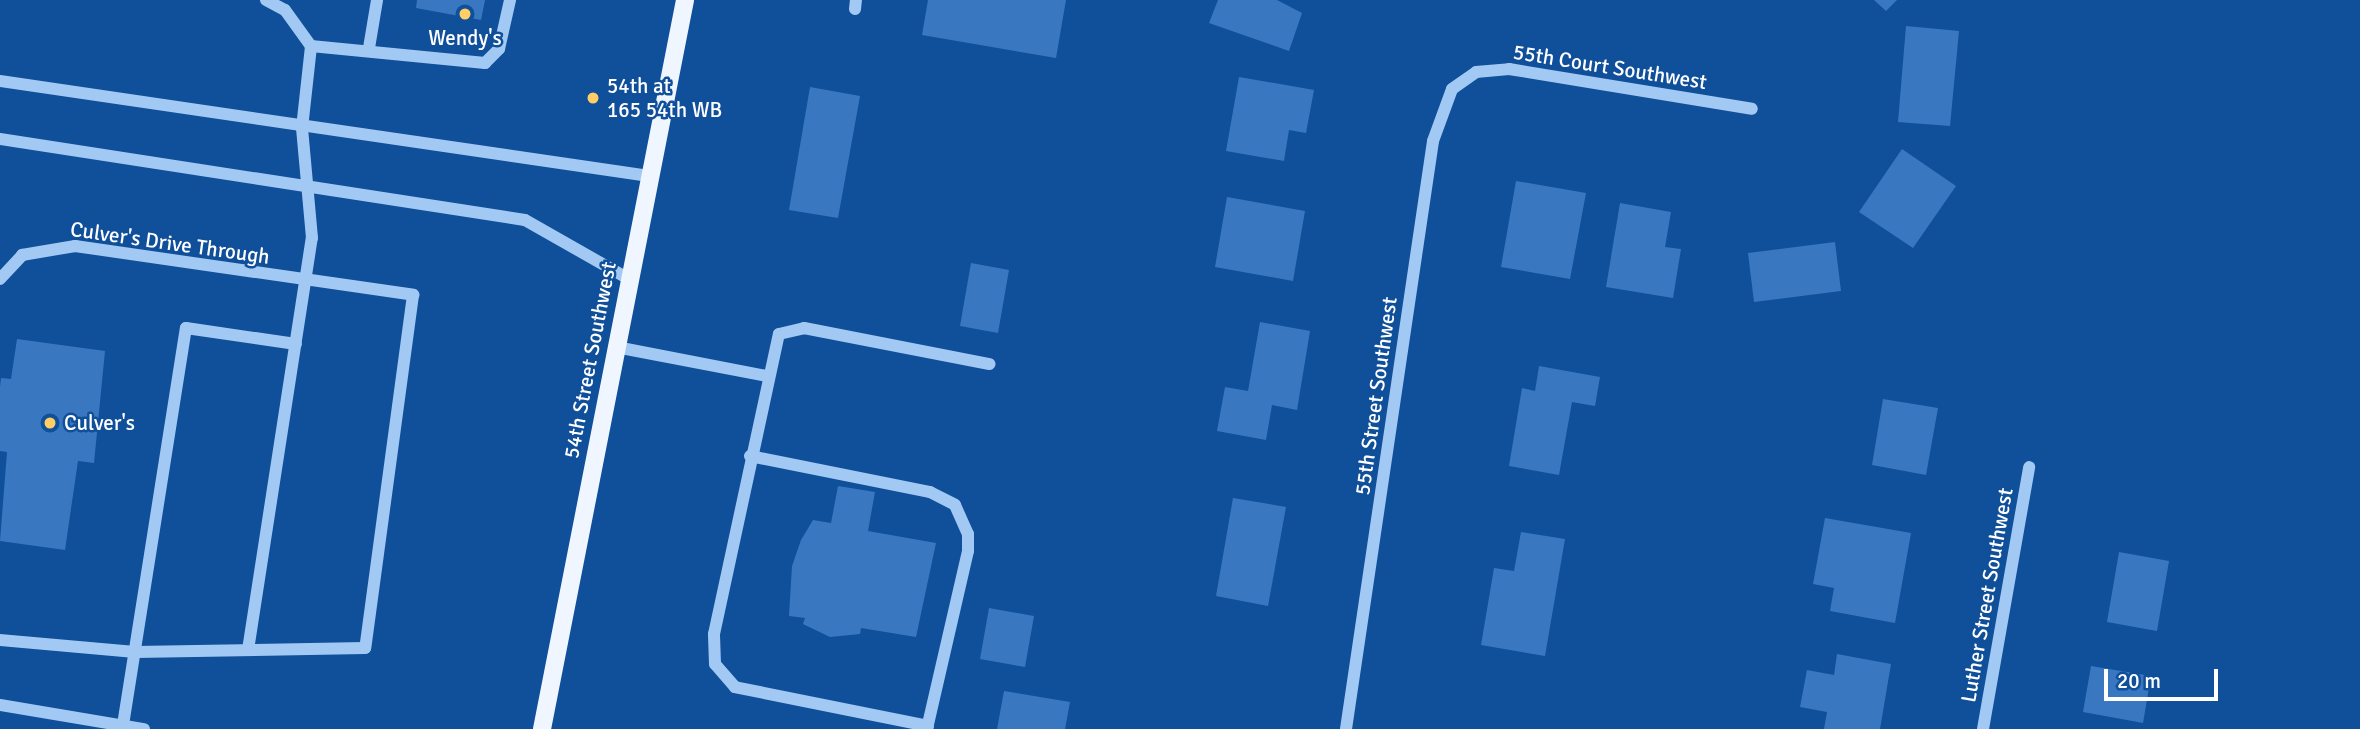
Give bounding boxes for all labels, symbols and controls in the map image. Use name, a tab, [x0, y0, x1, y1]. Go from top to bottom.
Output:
marker: Wendy's	[457, 6, 473, 22]
place label: Wendy's	[428, 25, 502, 51]
street label: 55th Court Southwest	[1511, 39, 1709, 95]
place label: 54th at 165 54th WB	[607, 73, 722, 123]
marker: 54th at 165 54th WB	[585, 90, 601, 106]
street label: Culver's Drive Through	[69, 217, 271, 269]
street label: 54th Street Southwest	[559, 259, 621, 461]
street label: 55th Street Southwest	[1350, 295, 1402, 497]
place label: Culver's	[64, 410, 135, 436]
marker: Culver's	[42, 415, 58, 431]
street label: Luther Street Southwest	[1956, 486, 2018, 704]
scale bar	[2108, 656, 2222, 700]
text: 20 m	[2117, 668, 2161, 694]

